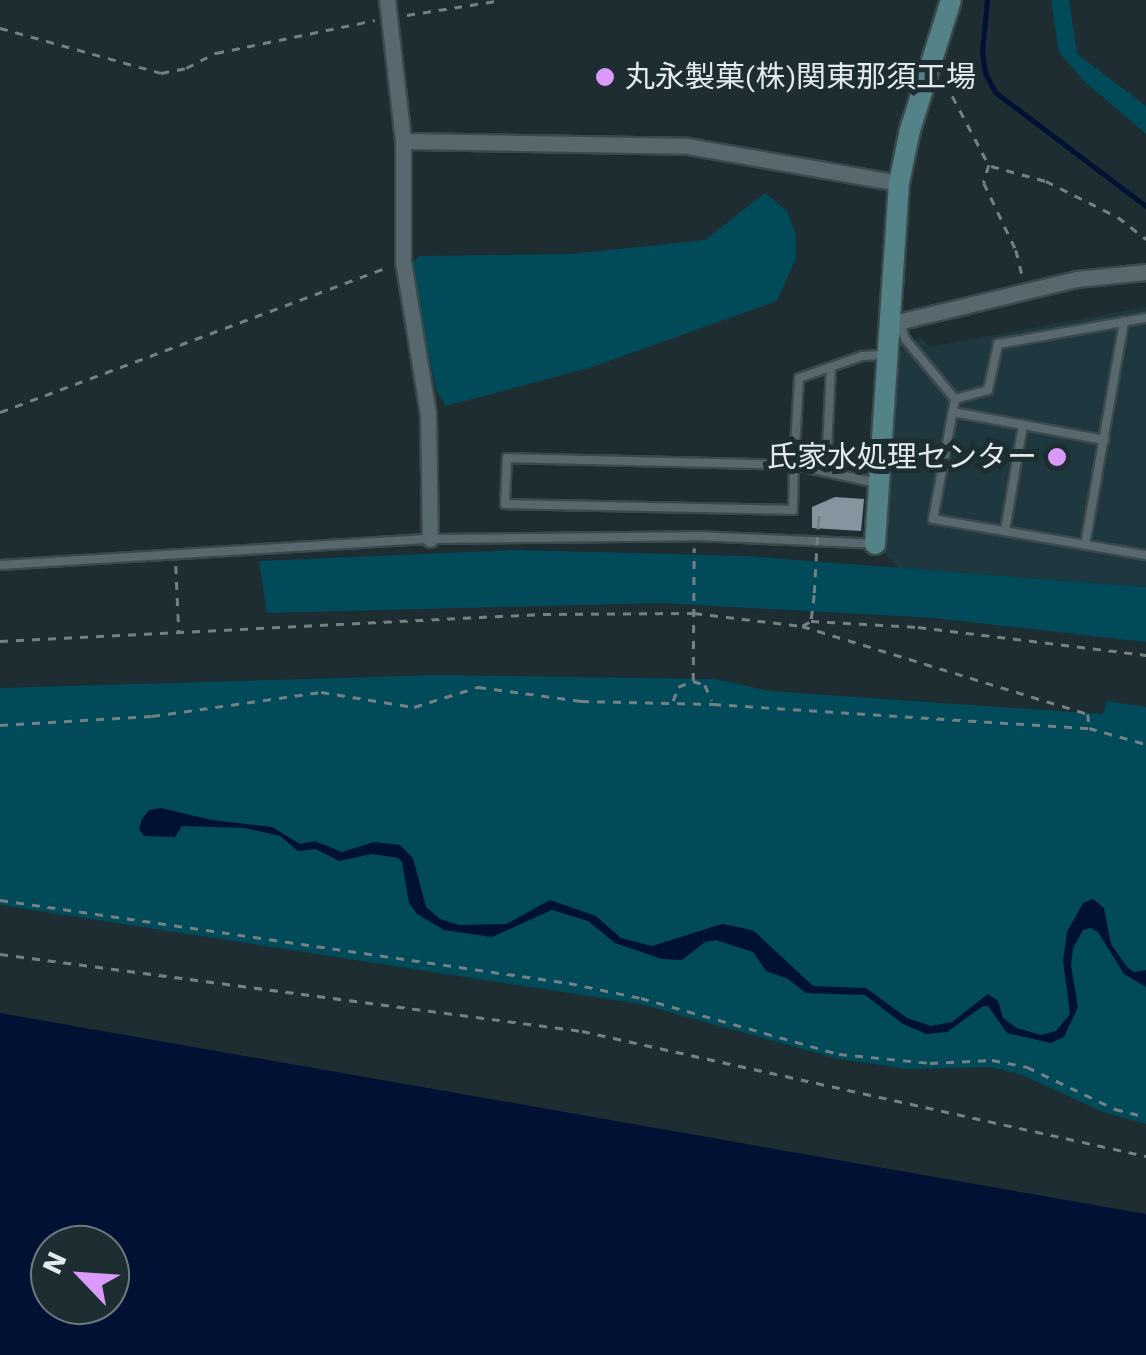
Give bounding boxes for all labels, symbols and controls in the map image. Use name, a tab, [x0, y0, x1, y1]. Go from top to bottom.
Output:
place label: 丸永製菓(株)関東那須工場	[625, 59, 976, 95]
marker: 丸永製菓(株)関東那須工場	[594, 66, 616, 88]
place label: 氏家水処理センター	[767, 439, 1037, 475]
marker: 氏家水処理センター	[1046, 446, 1068, 468]
north arrow	[30, 1225, 130, 1325]
text: N	[35, 1247, 74, 1279]

